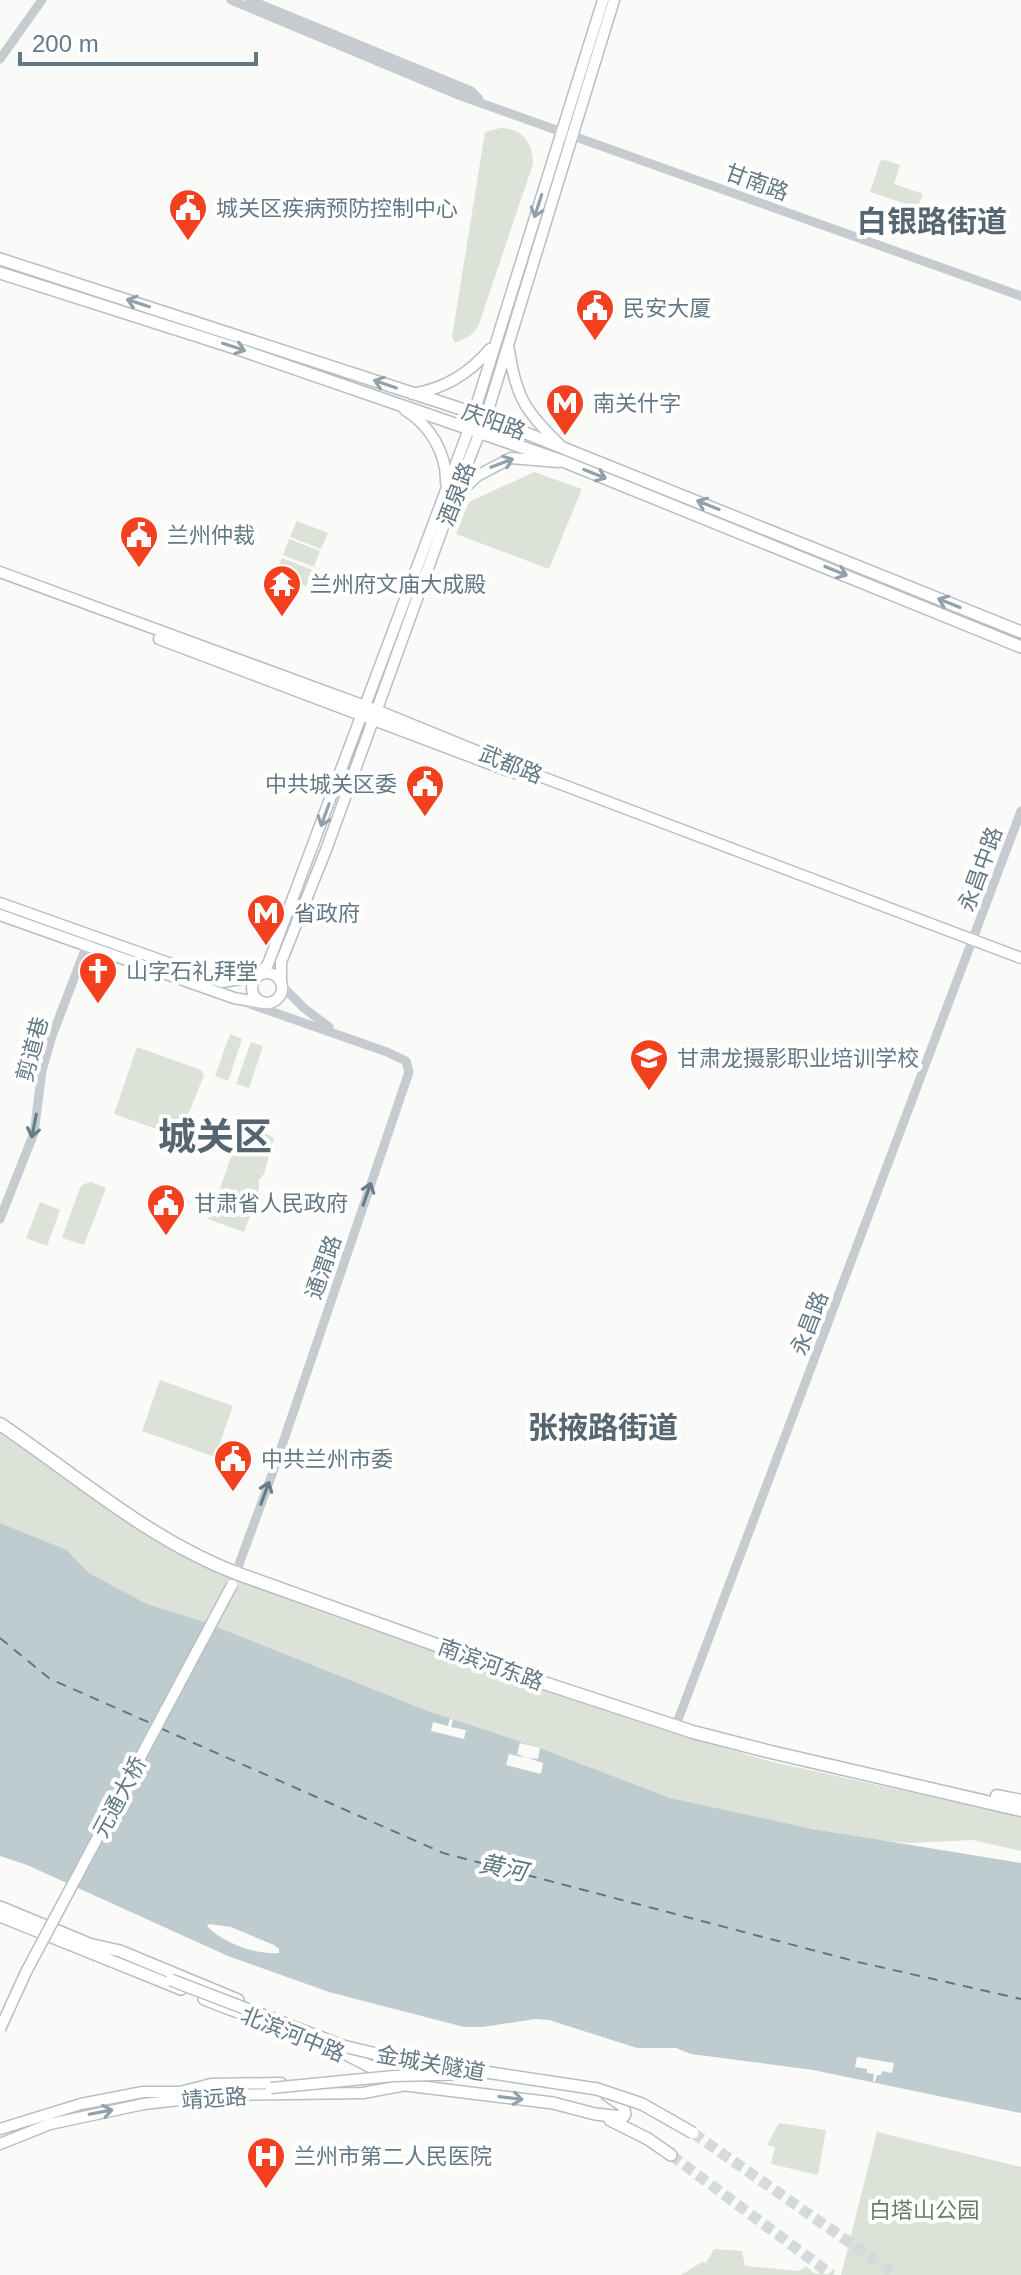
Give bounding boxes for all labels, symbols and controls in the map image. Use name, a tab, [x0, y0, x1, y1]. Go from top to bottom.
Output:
scale bar	[20, 16, 256, 66]
text: 200 m	[32, 30, 99, 57]
street label: 甘南路	[722, 159, 792, 206]
public building icon: 城关区疾病预防控制中心	[167, 187, 209, 242]
one-way arrow	[530, 193, 545, 218]
place label: 城关区疾病预防控制中心	[216, 196, 458, 221]
district label: 白银路街道	[857, 205, 1007, 238]
public building icon: 民安大厦	[574, 287, 616, 342]
one-way arrow	[126, 295, 151, 310]
place label: 民安大厦	[623, 296, 711, 321]
one-way arrow	[222, 341, 247, 356]
one-way arrow	[373, 376, 398, 391]
metro station icon: 南关什字	[544, 382, 586, 437]
place label: 南关什字	[593, 391, 681, 416]
street label: 庆阳路	[459, 398, 529, 445]
one-way arrow	[489, 455, 514, 469]
street label: 酒泉路	[433, 459, 480, 529]
one-way arrow	[582, 468, 607, 483]
one-way arrow	[696, 497, 721, 511]
public building icon: 兰州仲裁	[118, 514, 160, 569]
place label: 兰州仲裁	[167, 523, 255, 548]
temple icon: 兰州府文庙大成殿	[261, 563, 303, 618]
one-way arrow	[823, 565, 848, 580]
place label: 兰州府文庙大成殿	[310, 572, 486, 597]
one-way arrow	[937, 595, 962, 609]
street label: 武都路	[476, 741, 546, 788]
public building icon: 中共城关区委	[404, 763, 446, 818]
place label: 中共城关区委	[265, 772, 397, 797]
one-way arrow	[317, 802, 332, 827]
street label: 永昌中路	[954, 824, 1007, 915]
metro station icon: 省政府	[245, 892, 287, 947]
place label: 省政府	[294, 901, 360, 926]
church icon: 山字石礼拜堂	[77, 950, 119, 1005]
place label: 山字石礼拜堂	[126, 959, 258, 984]
street label: 剪道巷	[12, 1014, 53, 1084]
school or university icon: 甘肃龙摄影职业培训学校	[628, 1037, 670, 1092]
place label: 甘肃龙摄影职业培训学校	[677, 1046, 919, 1071]
one-way arrow	[25, 1112, 40, 1138]
district label: 城关区	[158, 1116, 272, 1158]
public building icon: 甘肃省人民政府	[145, 1182, 187, 1237]
one-way arrow	[361, 1182, 375, 1207]
place label: 甘肃省人民政府	[194, 1191, 348, 1216]
street label: 通渭路	[301, 1232, 346, 1302]
street label: 永昌路	[786, 1288, 833, 1358]
district label: 张掖路街道	[528, 1411, 678, 1444]
public building icon: 中共兰州市委	[212, 1438, 254, 1493]
place label: 中共兰州市委	[261, 1447, 393, 1472]
one-way arrow	[259, 1481, 273, 1506]
street label: 南滨河东路	[435, 1634, 547, 1695]
street label: 元通大桥	[88, 1753, 151, 1842]
water label: 黄河	[477, 1849, 533, 1887]
street label: 北滨河中路	[237, 2002, 348, 2067]
street label: 金城关隧道	[375, 2042, 487, 2085]
street label: 靖远路	[180, 2084, 248, 2113]
one-way arrow	[498, 2091, 523, 2106]
one-way arrow	[88, 2104, 113, 2119]
hospital icon: 兰州市第二人民医院	[245, 2135, 287, 2190]
place label: 兰州市第二人民医院	[294, 2144, 492, 2169]
park label: 白塔山公园	[869, 2198, 979, 2223]

